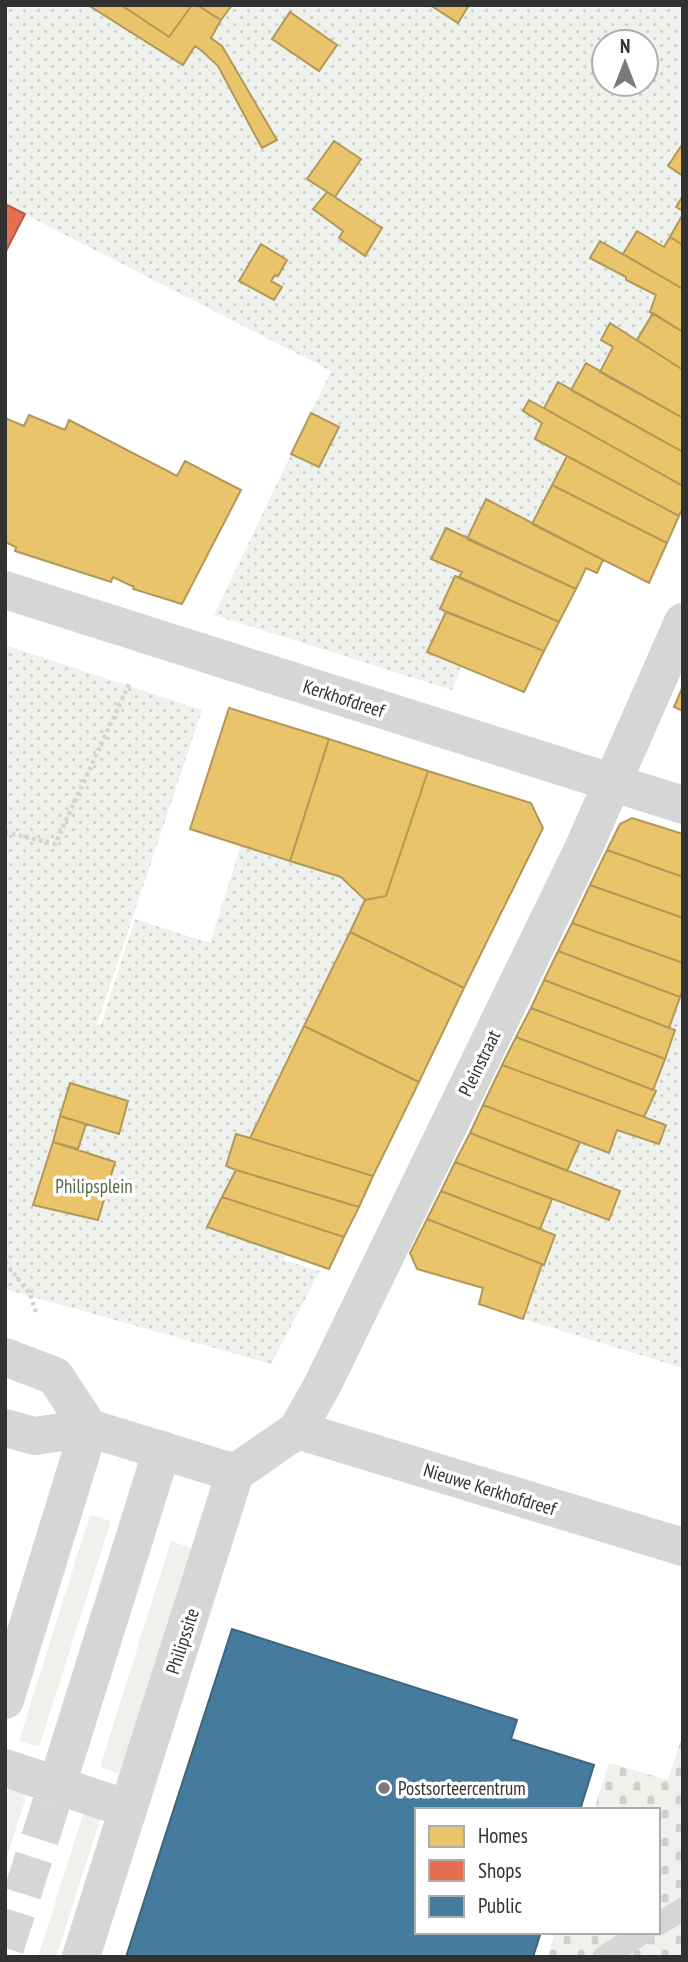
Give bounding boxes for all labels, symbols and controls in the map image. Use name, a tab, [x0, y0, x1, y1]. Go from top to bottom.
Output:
north arrow	[590, 28, 660, 98]
text: N	[620, 34, 630, 58]
street label: Kerkhofdreef	[300, 674, 389, 723]
street label: Pleinstraat	[453, 1025, 506, 1100]
park label: Philipsplein	[55, 1174, 133, 1198]
street label: Nieuwe Kerkhofdreef	[421, 1457, 560, 1521]
street label: Philipssite	[160, 1605, 204, 1677]
place label: Postsorteercentrum	[398, 1776, 526, 1800]
marker: Postsorteercentrum	[376, 1780, 392, 1796]
legend	[415, 1808, 660, 1934]
text: Homes	[478, 1822, 528, 1849]
text: Shops	[478, 1857, 522, 1884]
text: Public	[478, 1892, 523, 1919]

